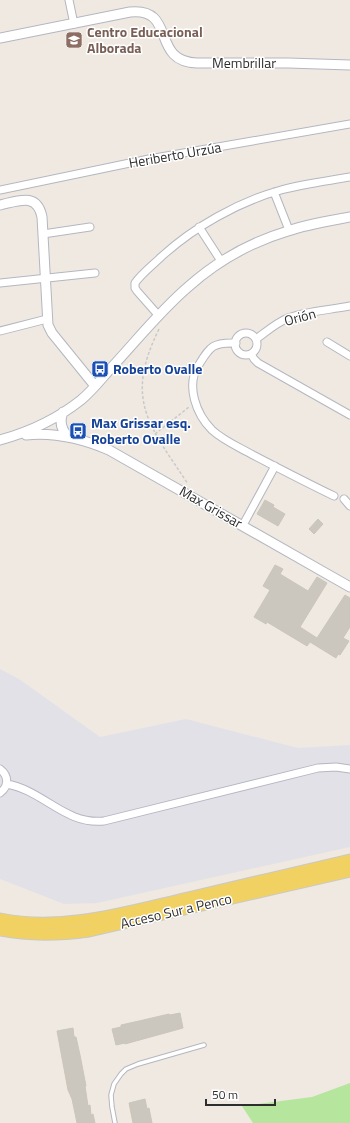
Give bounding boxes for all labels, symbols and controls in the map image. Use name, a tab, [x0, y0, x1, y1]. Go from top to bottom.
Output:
place label: Centro Educacional Alborada	[87, 21, 203, 58]
school or university icon: Centro Educacional Alborada	[64, 30, 84, 50]
street label: Membrillar	[212, 52, 276, 73]
street label: Heriberto Urzúa	[127, 136, 223, 173]
street label: Orión	[282, 302, 318, 331]
place label: Roberto Ovalle	[113, 358, 202, 379]
bus stop icon: Roberto Ovalle	[90, 359, 110, 379]
place label: Max Grissar esq. Roberto Ovalle	[91, 412, 191, 449]
bus stop icon: Max Grissar esq. Roberto Ovalle	[68, 421, 88, 441]
street label: Max Grissar	[176, 480, 247, 533]
street label: Acceso Sur a Penco	[118, 888, 234, 934]
scale bar	[206, 1081, 275, 1107]
text: 50 m	[212, 1085, 238, 1104]

